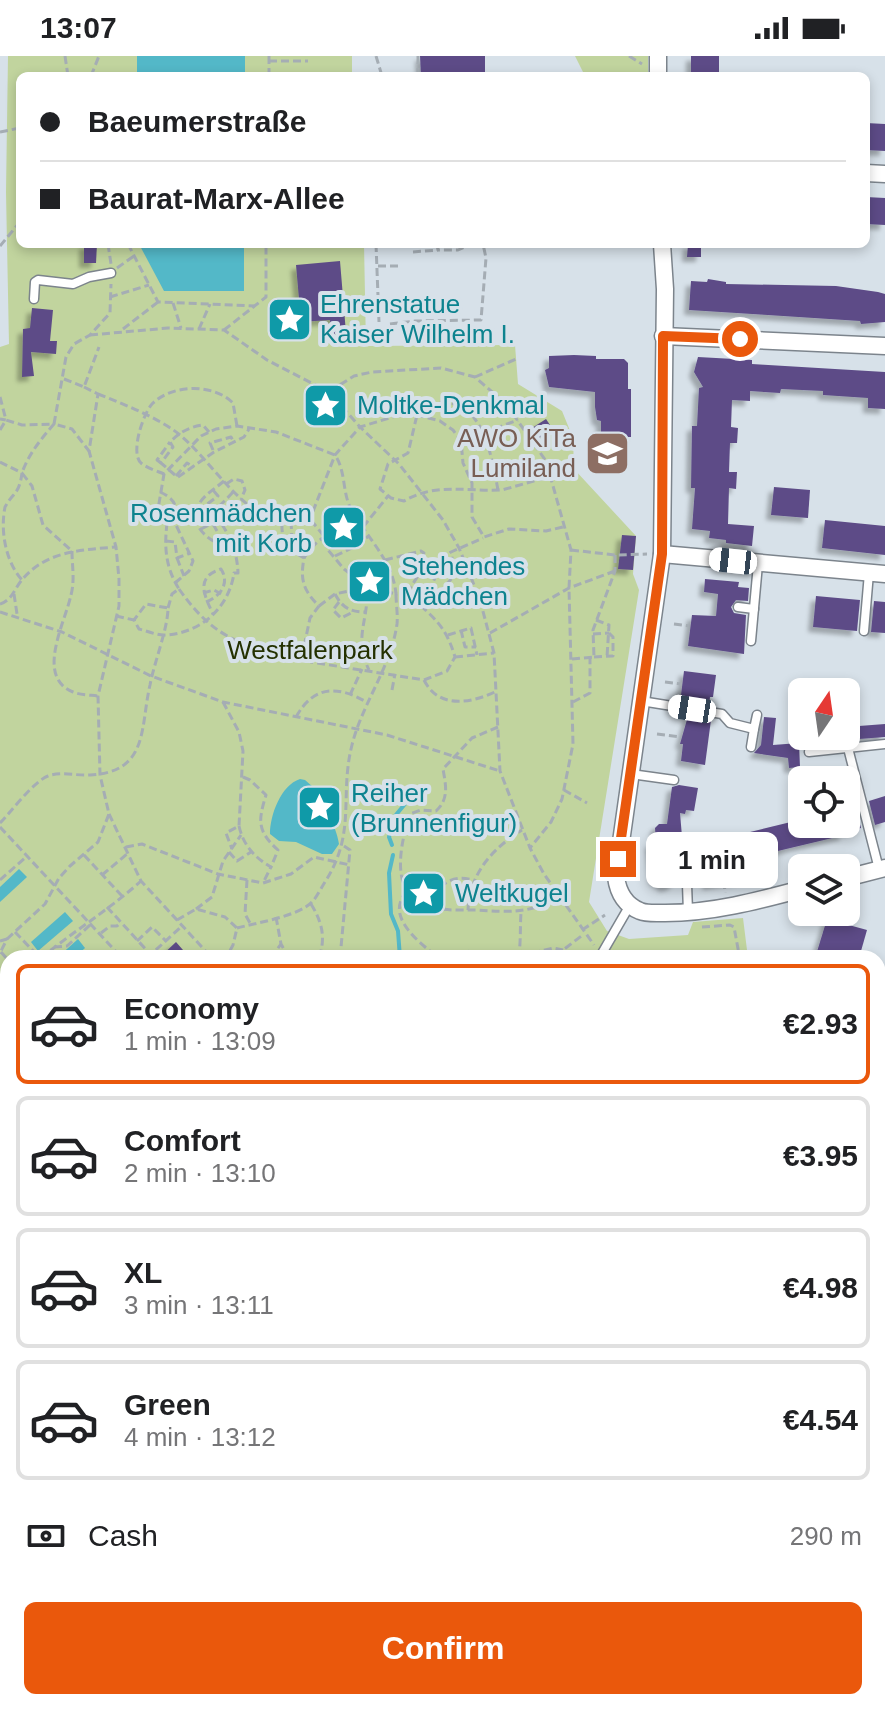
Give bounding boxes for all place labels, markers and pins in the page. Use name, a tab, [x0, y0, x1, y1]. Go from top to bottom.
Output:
place label: Ehrenstatue Kaiser Wilhelm I.	[320, 289, 515, 349]
place icon: Ehrenstatue Kaiser Wilhelm I.	[265, 295, 313, 343]
place icon: Moltke-Denkmal	[302, 381, 350, 429]
place label: Moltke-Denkmal	[357, 390, 545, 420]
place label: AWO KiTa Lumiland	[457, 423, 577, 483]
school or university icon: AWO KiTa Lumiland	[583, 429, 631, 477]
place label: Rosenmädchen mit Korb	[130, 498, 312, 558]
place icon: Rosenmädchen mit Korb	[319, 504, 367, 552]
place label: Stehendes Mädchen	[401, 551, 525, 611]
place icon: Stehendes Mädchen	[346, 557, 394, 605]
place label: Reiher (Brunnenfigur)	[351, 778, 517, 838]
place icon: Reiher (Brunnenfigur)	[296, 784, 344, 832]
place icon: Weltkugel	[400, 869, 448, 917]
place label: Weltkugel	[455, 878, 569, 908]

